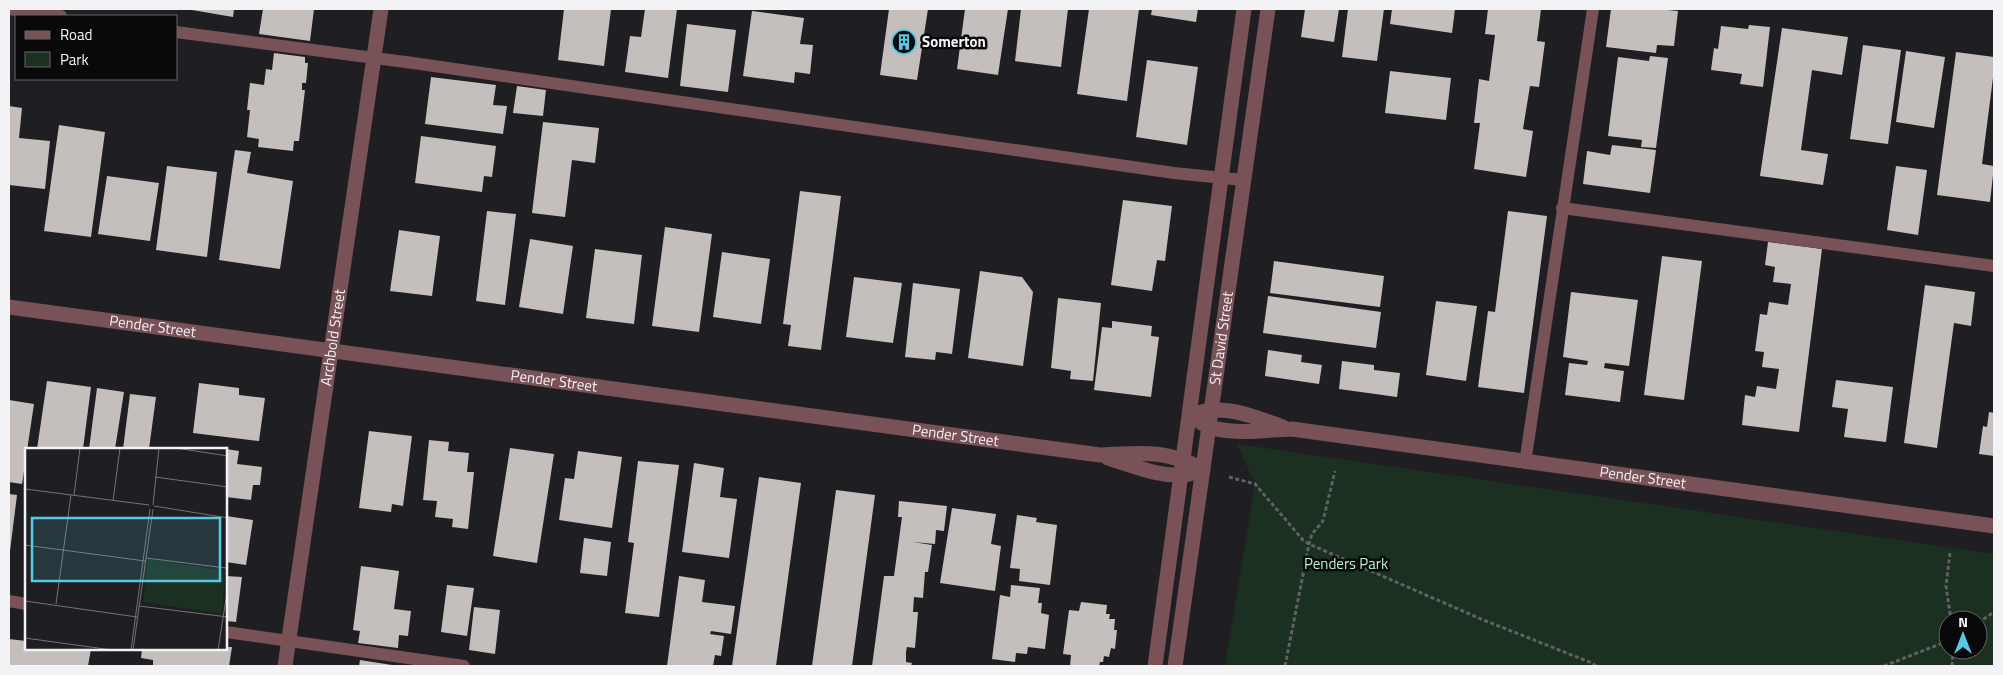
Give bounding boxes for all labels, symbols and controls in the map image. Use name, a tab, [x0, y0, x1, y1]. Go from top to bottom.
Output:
legend	[15, 15, 178, 80]
text: Road	[60, 23, 92, 46]
building icon: Somerton	[891, 29, 917, 55]
place label: Somerton	[922, 30, 986, 53]
text: Park	[60, 48, 89, 71]
street label: Archbold Street	[314, 287, 351, 387]
street label: St David Street	[1203, 289, 1239, 386]
street label: Pender Street	[108, 309, 198, 343]
street label: Pender Street	[509, 363, 600, 398]
street label: Pender Street	[911, 418, 1001, 452]
inset map	[25, 448, 228, 650]
street label: Pender Street	[1598, 460, 1688, 494]
park label: Penders Park	[1304, 552, 1388, 575]
north arrow	[1938, 610, 1988, 660]
text: N	[1958, 611, 1968, 632]

